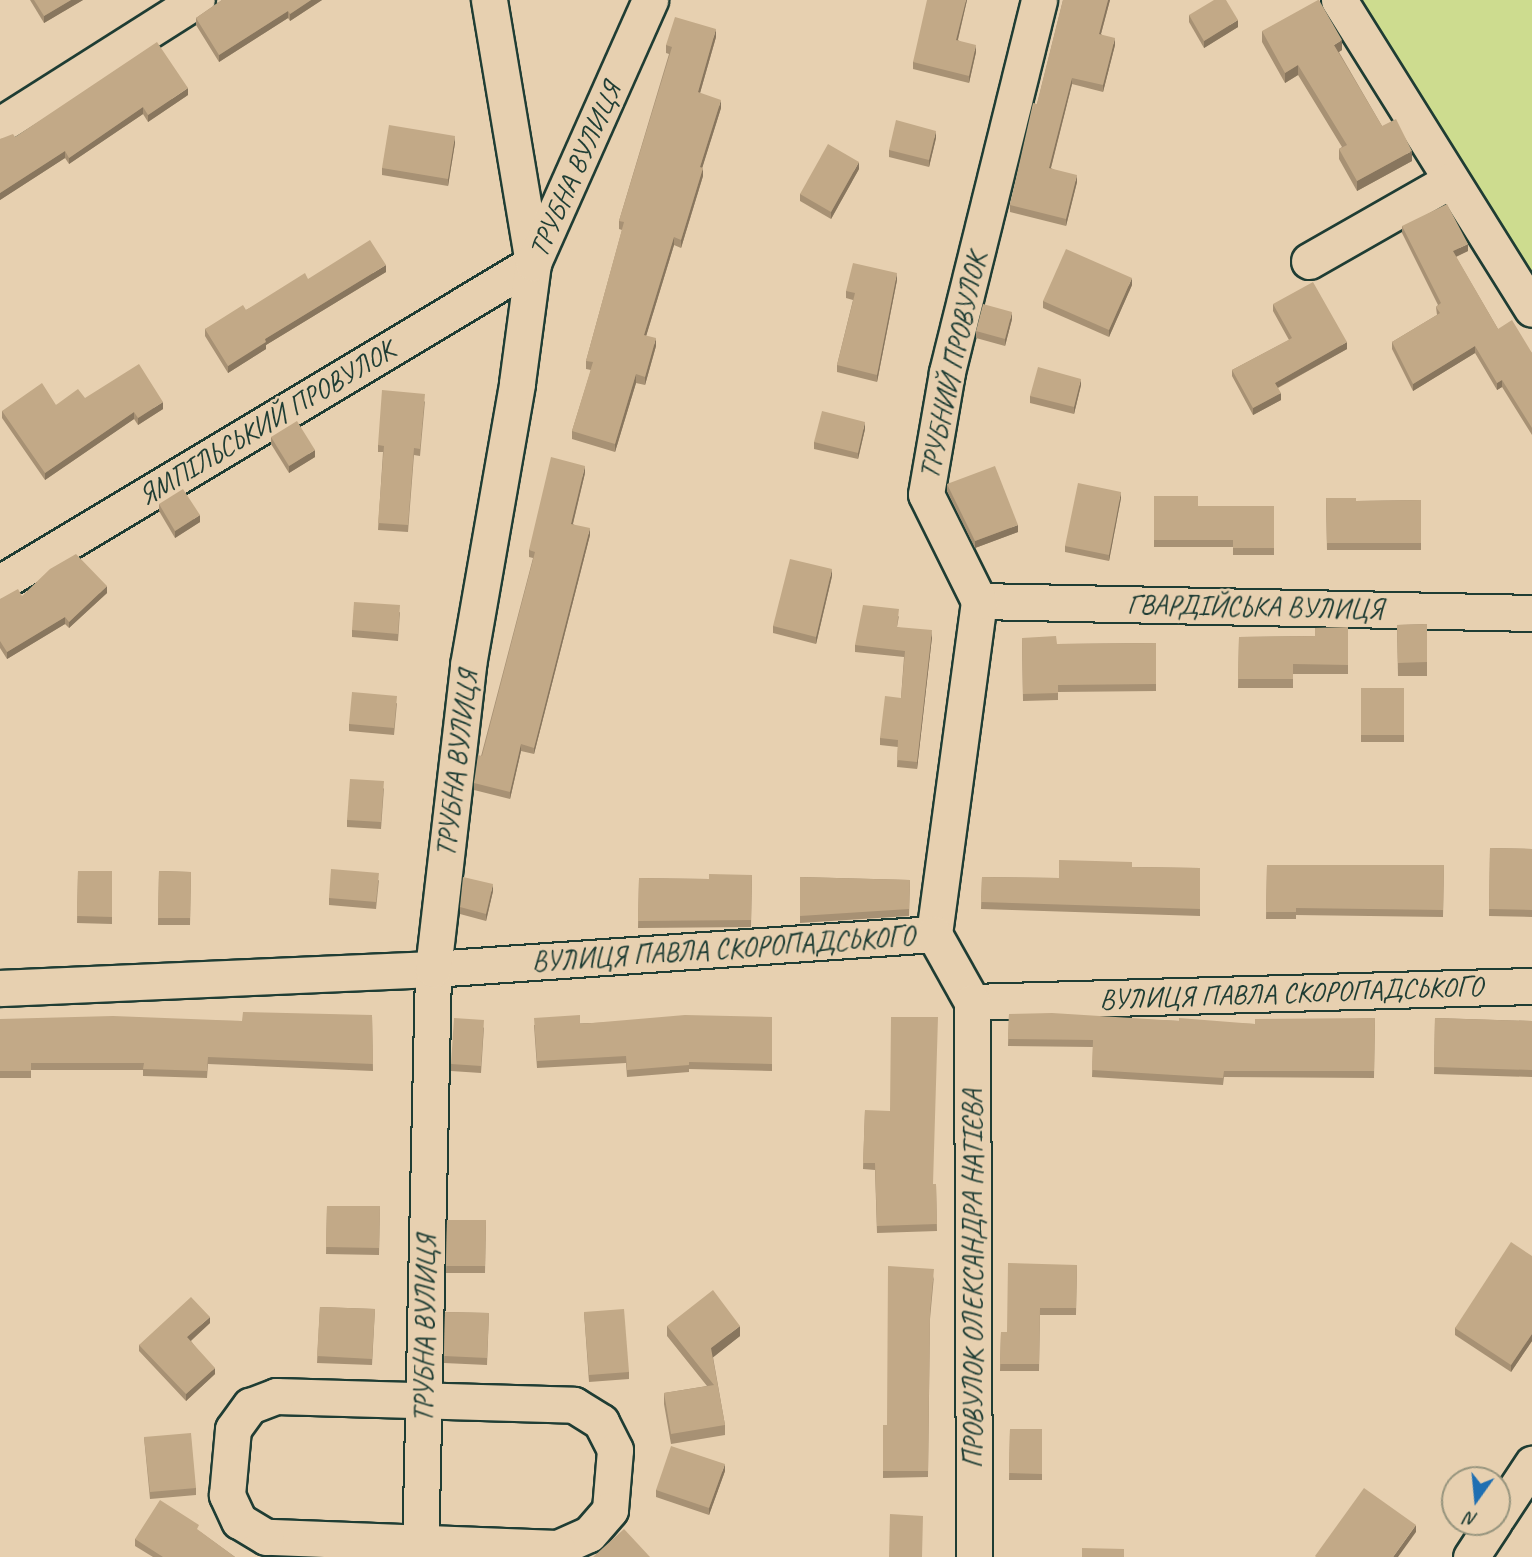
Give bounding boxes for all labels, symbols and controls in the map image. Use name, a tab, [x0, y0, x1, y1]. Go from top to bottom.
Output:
street label: ТРУБНА ВУЛИЦЯ	[522, 78, 628, 262]
street label: ТРУБНИЙ ПРОВУЛОК	[913, 250, 993, 482]
street label: ЯМПІЛЬСЬКИЙ ПРОВУЛОК	[132, 333, 400, 513]
street label: ГВАРДІЙСЬКА ВУЛИЦЯ	[1127, 588, 1383, 626]
street label: ТРУБНА ВУЛИЦЯ	[429, 670, 485, 858]
street label: ВУЛИЦЯ ПАВЛА СКОРОПАДСЬКОГО	[531, 919, 915, 979]
street label: ВУЛИЦЯ ПАВЛА СКОРОПАДСЬКОГО	[1099, 970, 1483, 1016]
street label: ПРОВУЛОК ОЛЕКСАНДРА НАТІЄВА	[956, 1090, 990, 1468]
street label: ТРУБНА ВУЛИЦЯ	[407, 1236, 443, 1422]
north arrow	[1441, 1466, 1511, 1536]
text: N	[1462, 1506, 1480, 1532]

